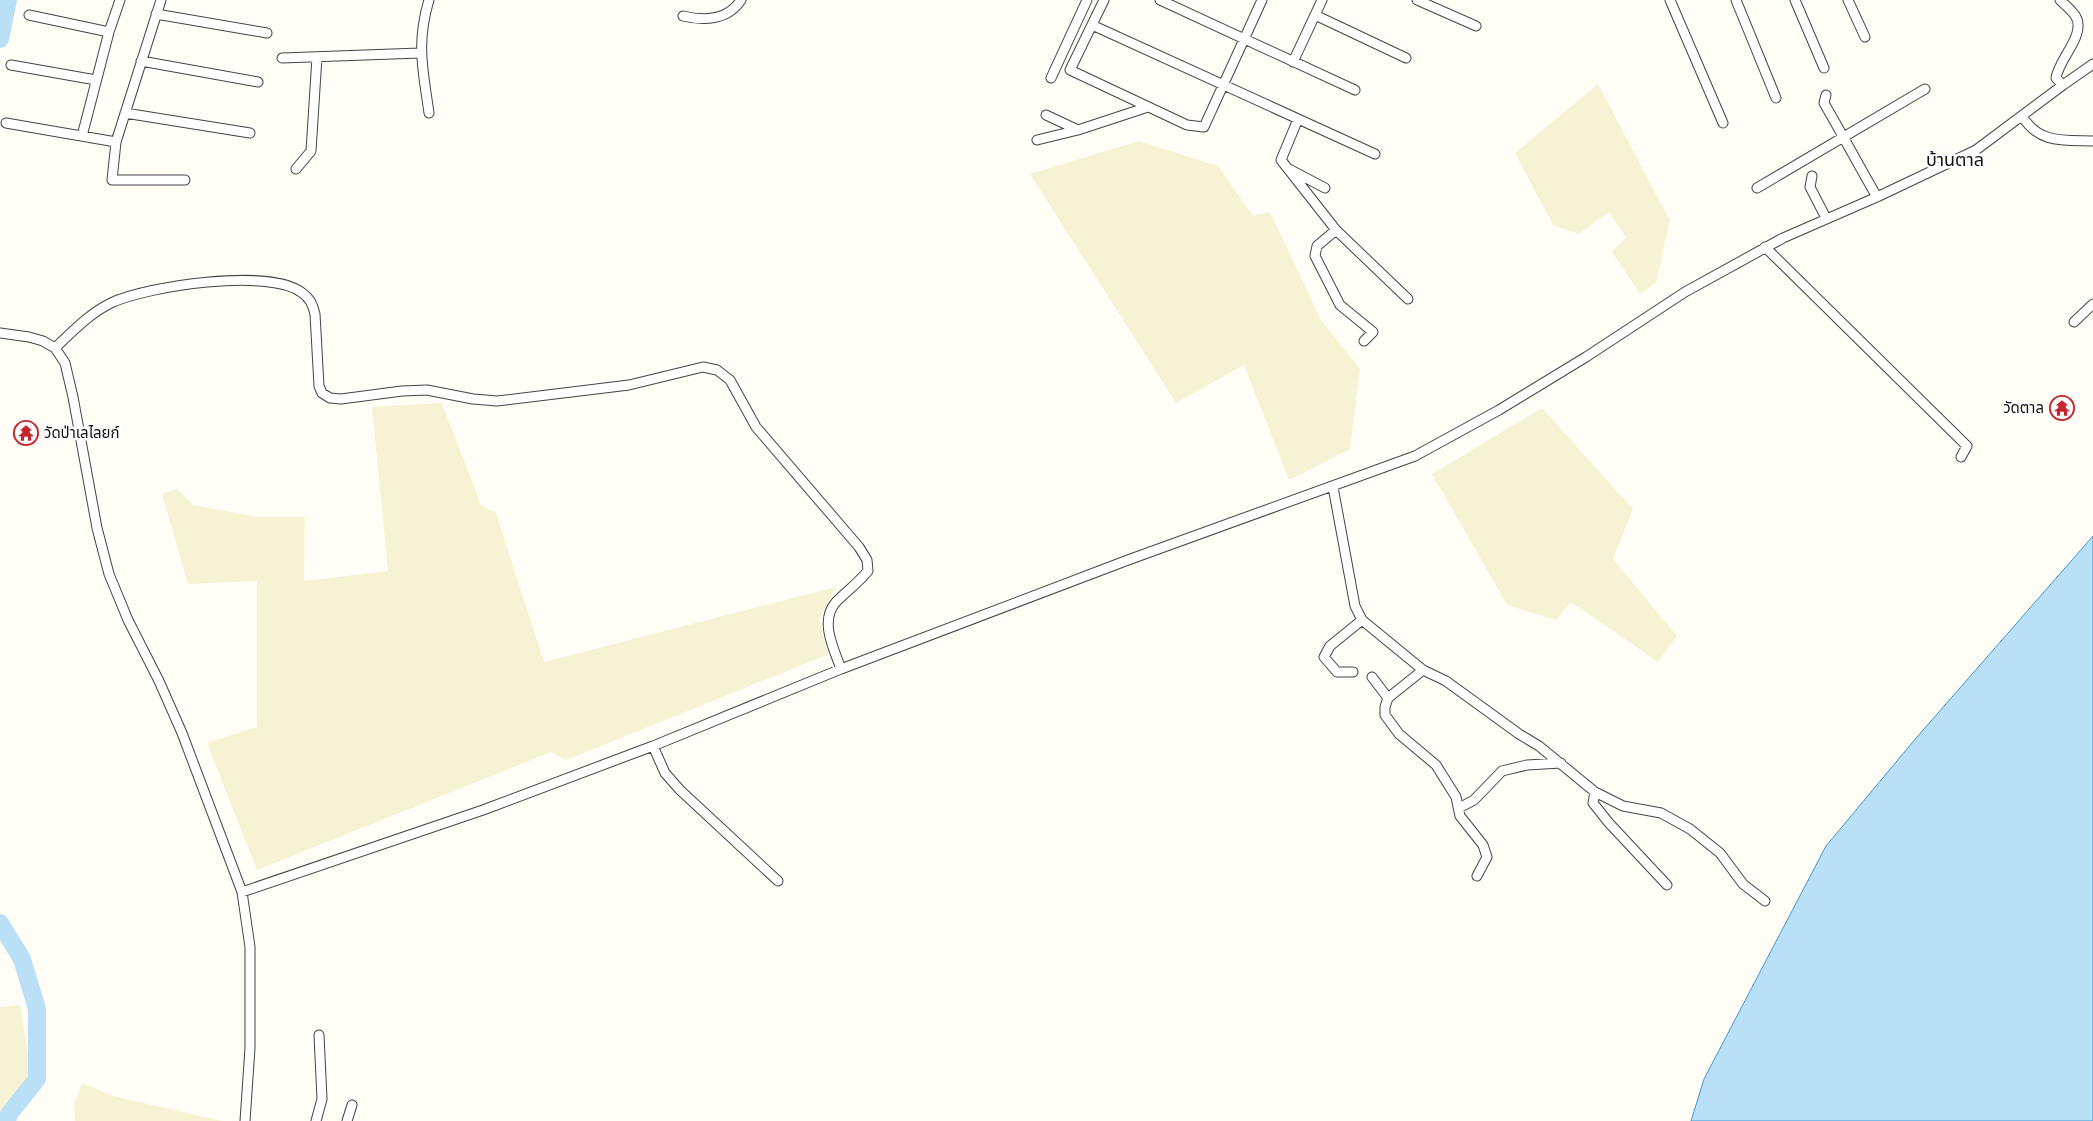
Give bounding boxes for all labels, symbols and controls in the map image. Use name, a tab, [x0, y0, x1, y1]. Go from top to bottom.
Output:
district label: บ้านตาล	[1926, 147, 1984, 174]
temple icon: วัดตาล	[2049, 395, 2075, 421]
place label: วัดตาล	[2003, 397, 2044, 420]
temple icon: วัดป่าเลไลยก์	[13, 420, 39, 446]
place label: วัดป่าเลไลยก์	[44, 422, 120, 445]

